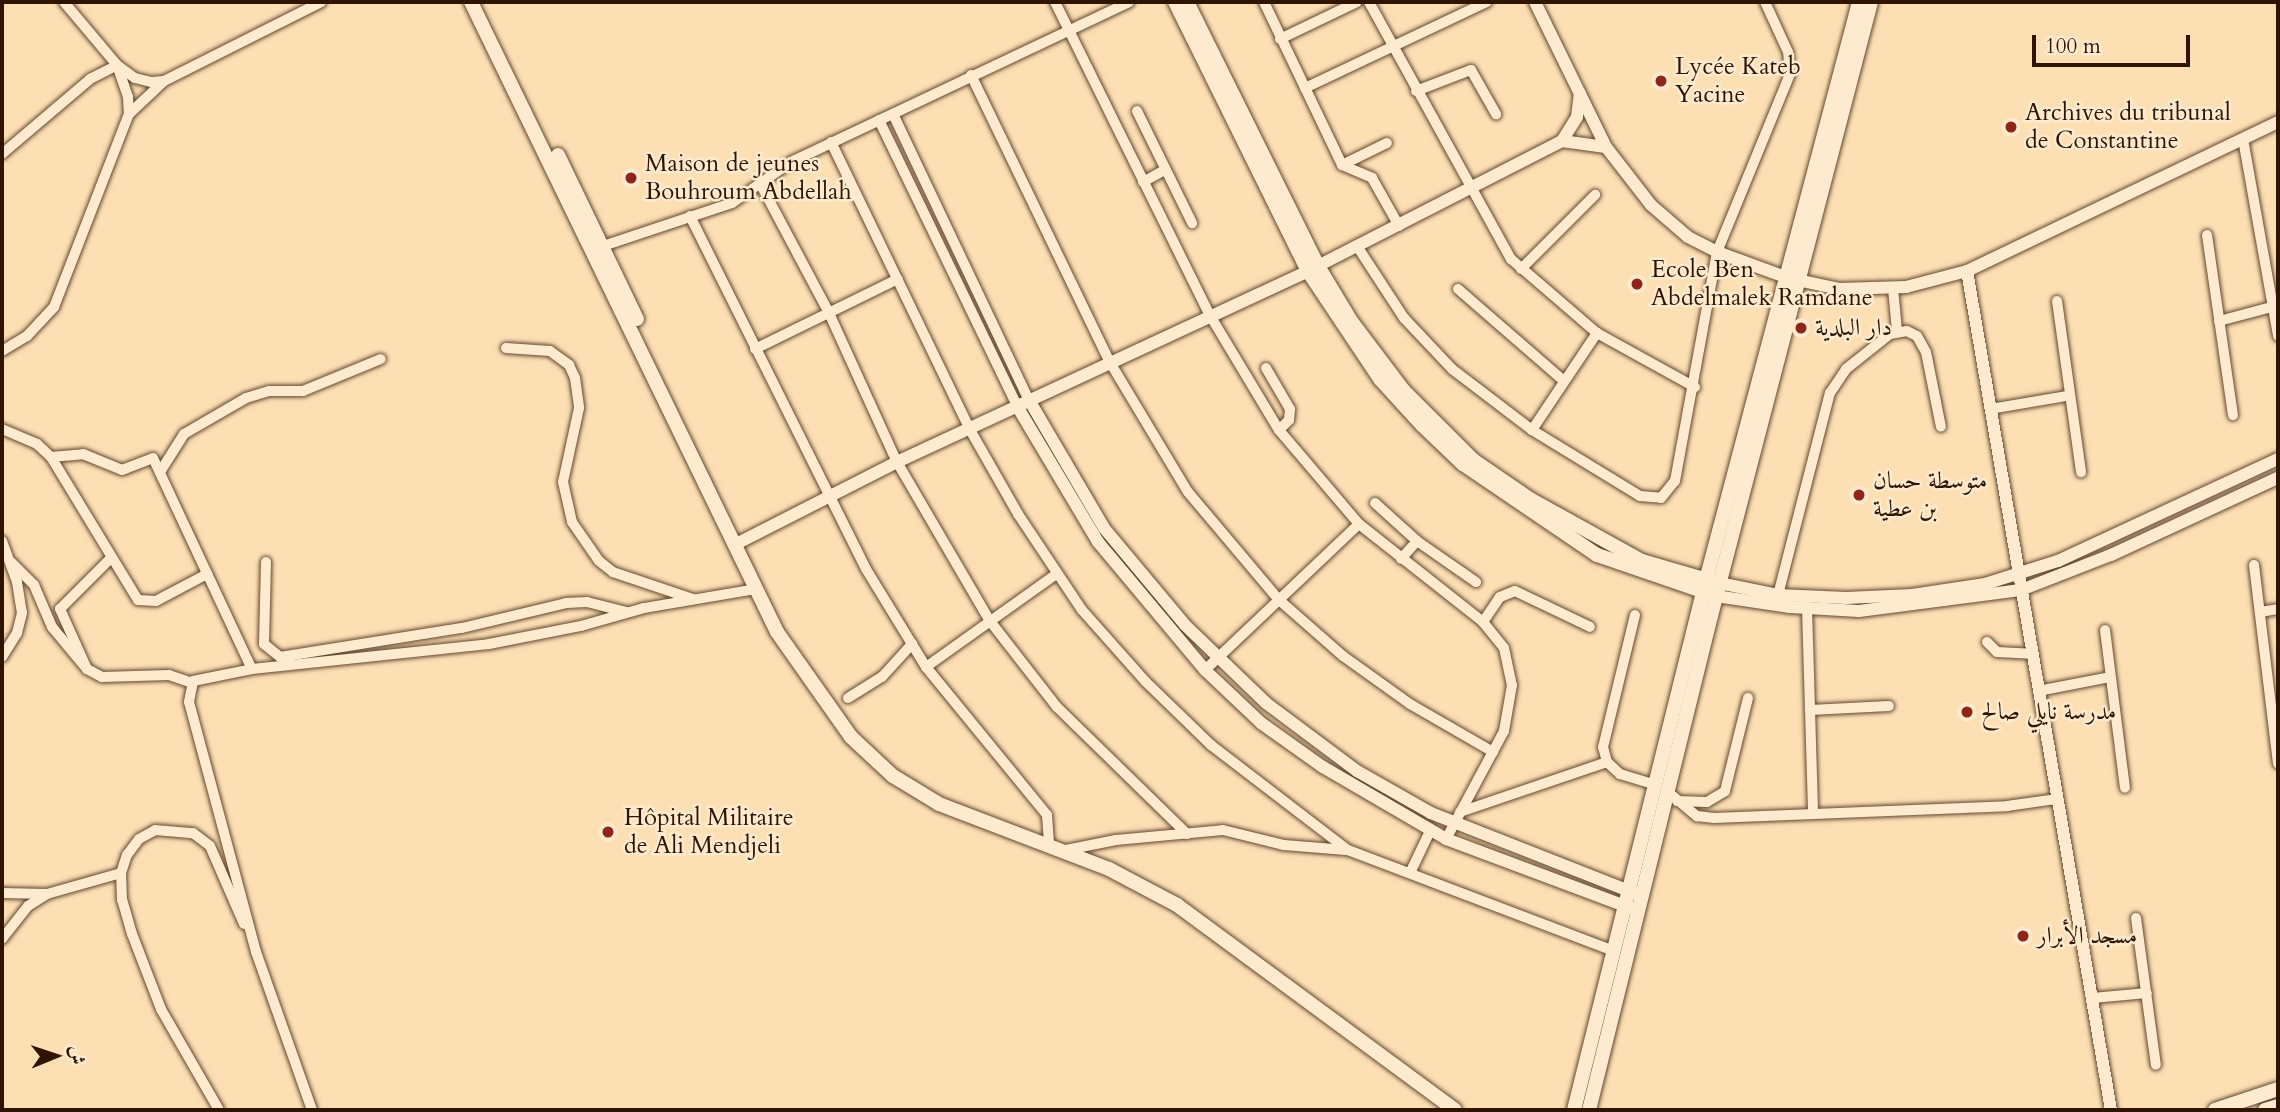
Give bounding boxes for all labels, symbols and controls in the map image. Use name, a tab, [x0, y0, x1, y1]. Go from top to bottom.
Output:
scale bar	[2035, 21, 2192, 65]
text: 100 m	[2045, 32, 2101, 61]
place label: Lycée Kateb Yacine	[1675, 53, 1801, 109]
marker: Lycée Kateb Yacine	[1653, 73, 1669, 89]
place label: Archives du tribunal de Constantine	[2025, 99, 2231, 155]
marker: Archives du tribunal de Constantine	[2003, 119, 2019, 135]
place label: Maison de jeunes Bouhroum Abdellah	[645, 150, 852, 206]
marker: Maison de jeunes Bouhroum Abdellah	[623, 170, 639, 186]
place label: Ecole Ben Abdelmalek Ramdane	[1651, 256, 1873, 312]
marker: Ecole Ben Abdelmalek Ramdane	[1629, 276, 1645, 292]
place label: دار البلدية	[1815, 314, 1892, 342]
marker: دار البلدية	[1793, 320, 1809, 336]
place label: متوسطة حسان بن عطية	[1873, 467, 1987, 523]
marker: متوسطة حسان بن عطية	[1851, 487, 1867, 503]
place label: مدرسة نايلي صالح	[1981, 698, 2116, 726]
marker: مدرسة نايلي صالح	[1959, 704, 1975, 720]
place label: Hôpital Militaire de Ali Mendjeli	[624, 804, 794, 860]
marker: Hôpital Militaire de Ali Mendjeli	[598, 822, 618, 842]
place label: مسجد الأبرار	[2037, 922, 2137, 950]
marker: مسجد الأبرار	[2015, 928, 2031, 944]
north arrow	[21, 1021, 91, 1091]
text: ش	[64, 1045, 90, 1065]

